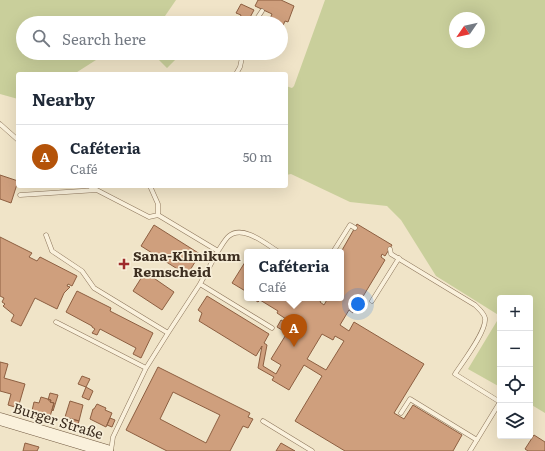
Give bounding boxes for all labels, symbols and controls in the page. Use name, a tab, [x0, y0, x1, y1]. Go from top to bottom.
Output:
north arrow	[449, 12, 485, 48]
search box	[16, 16, 288, 60]
icon: search	[30, 27, 52, 49]
text: Search here	[62, 27, 146, 50]
text: Nearby	[32, 86, 95, 111]
text: Caféteria	[70, 136, 141, 159]
text: A	[40, 147, 50, 166]
text: 50 m	[243, 147, 272, 166]
text: Café	[70, 159, 98, 178]
place label: Sana-Klinikum Remscheid	[133, 245, 241, 281]
popup	[244, 249, 344, 301]
text: Caféteria	[259, 254, 329, 277]
marker: Sana-Klinikum Remscheid	[118, 258, 130, 270]
text: Café	[259, 277, 286, 296]
your location	[348, 294, 368, 314]
map controls	[497, 295, 533, 439]
button: +	[497, 295, 533, 331]
pin: A	[281, 314, 307, 347]
button: −	[497, 331, 533, 367]
button: locate	[497, 367, 533, 403]
street label: Burger Straße	[11, 397, 106, 443]
button: layers	[497, 403, 533, 439]

